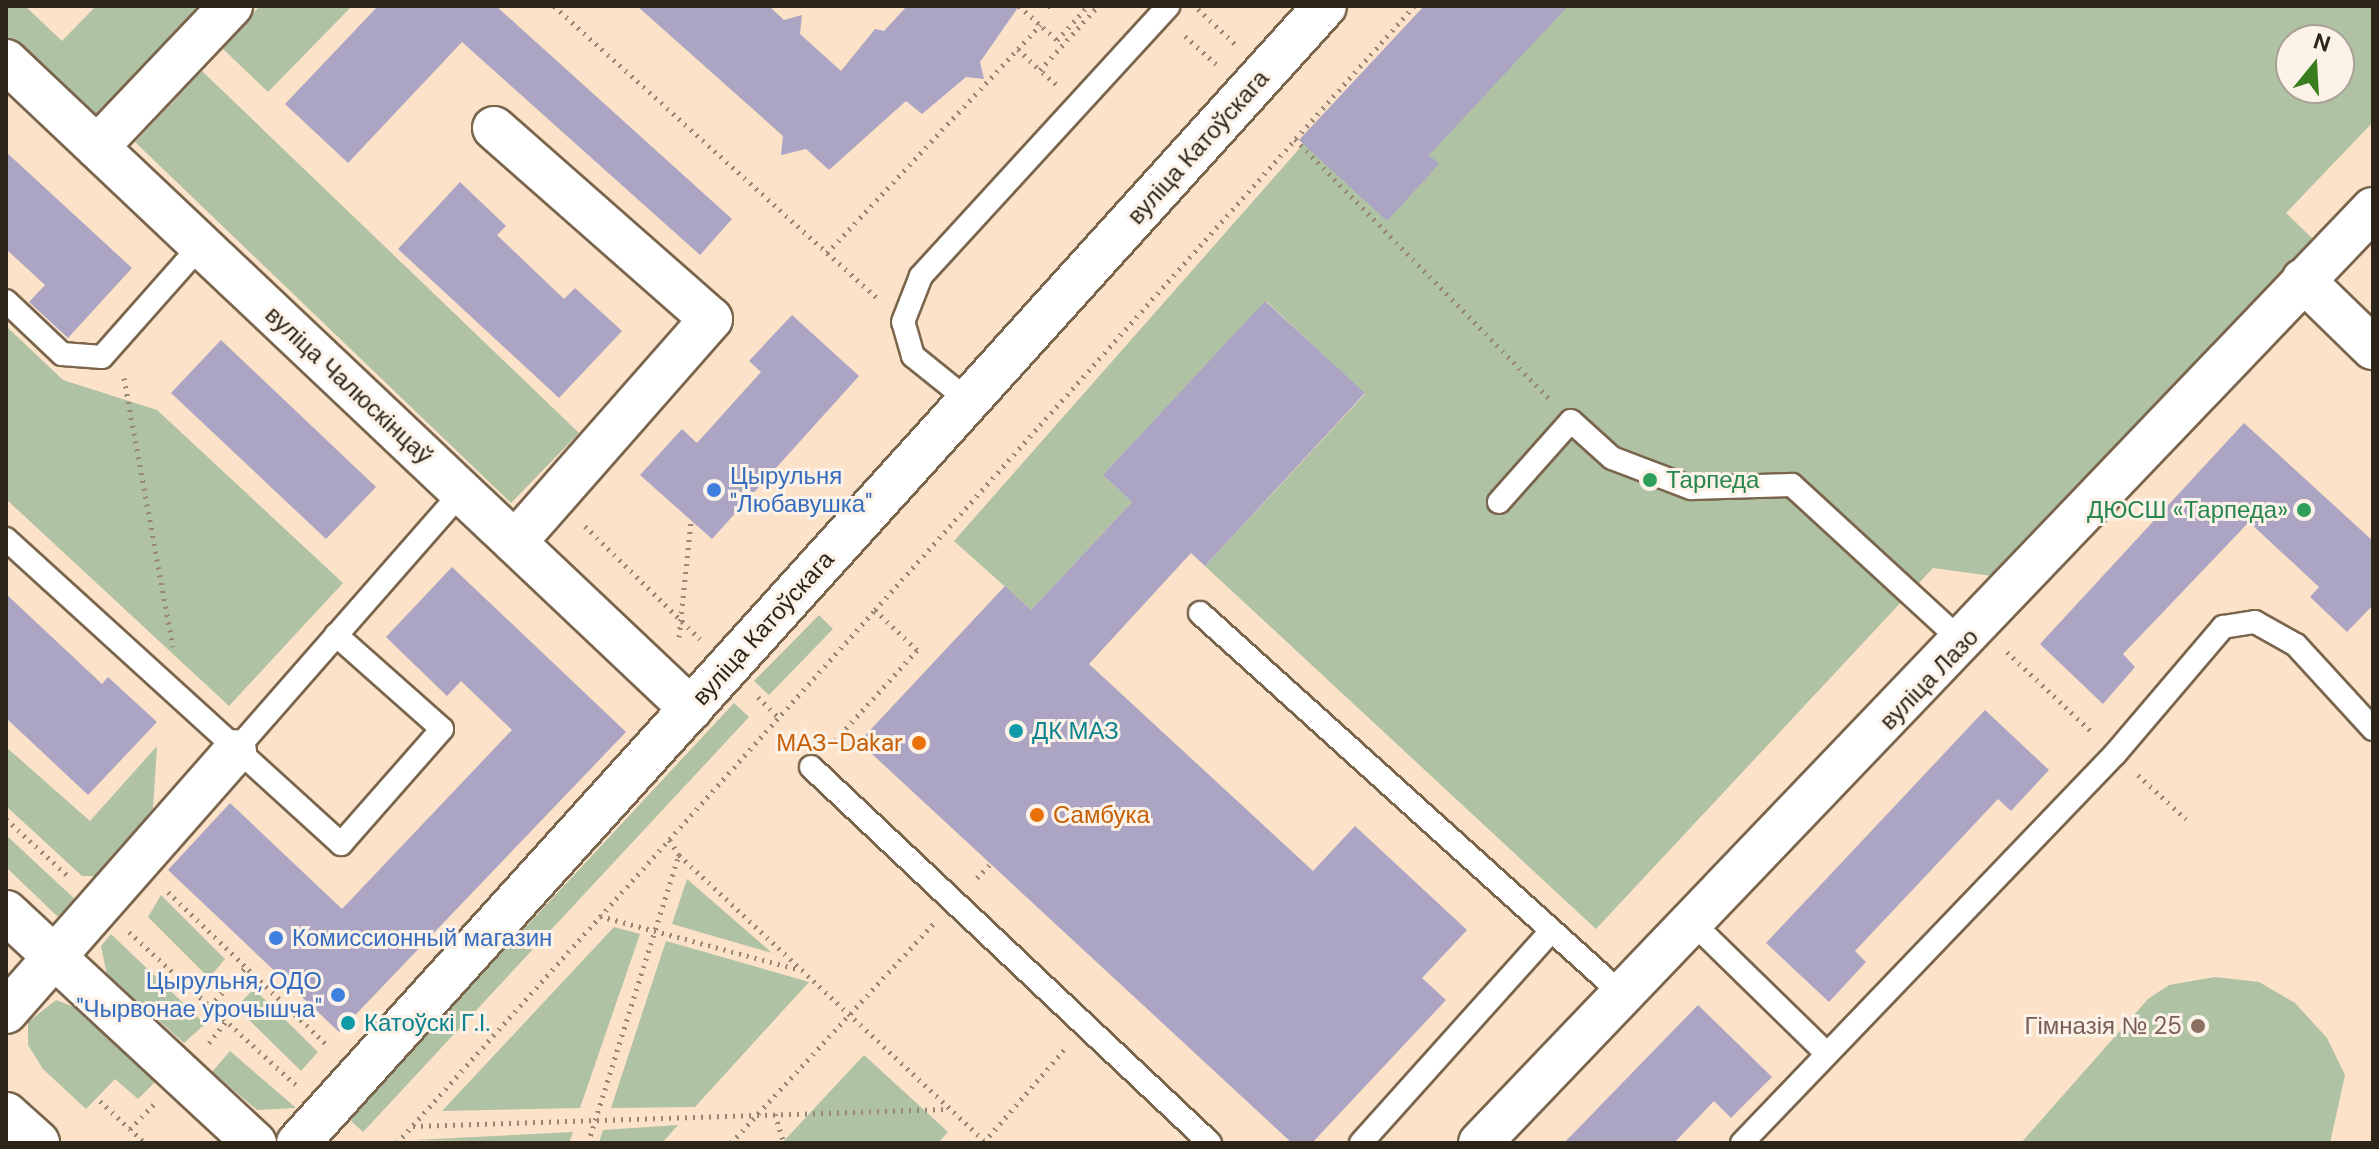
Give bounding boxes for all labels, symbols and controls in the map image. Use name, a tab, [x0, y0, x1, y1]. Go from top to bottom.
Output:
north arrow	[2275, 24, 2355, 104]
text: N	[2310, 26, 2334, 59]
street label: вуліца Катоўскага	[1121, 64, 1275, 230]
street label: вуліца Чалюскінцаў	[259, 300, 439, 470]
place label: Цырульня "Любавушка"	[730, 462, 872, 518]
place label: Тарпеда	[1666, 466, 1759, 494]
marker: Тарпеда	[1641, 471, 1659, 489]
marker: Цырульня "Любавушка"	[705, 481, 723, 499]
place label: ДЮСШ «Тарпеда»	[2087, 496, 2288, 524]
marker: ДЮСШ «Тарпеда»	[2295, 501, 2313, 519]
street label: вуліца Катоўскага	[686, 545, 840, 711]
street label: вуліца Лазо	[1874, 622, 1984, 736]
place label: ДК МАЗ	[1032, 717, 1119, 745]
marker: ДК МАЗ	[1007, 722, 1025, 740]
place label: МАЗ-Dakar	[776, 729, 903, 757]
marker: МАЗ-Dakar	[910, 734, 928, 752]
place label: Самбука	[1053, 801, 1150, 829]
marker: Самбука	[1028, 806, 1046, 824]
place label: Комиссионный магазин	[292, 924, 552, 952]
marker: Комиссионный магазин	[267, 929, 285, 947]
place label: Цырульня, ОДО "Чырвонае урочышча"	[77, 967, 322, 1023]
marker: Цырульня, ОДО "Чырвонае урочышча"	[329, 986, 347, 1004]
place label: Катоўскі Г.І.	[364, 1009, 490, 1037]
place label: Гімназія № 25	[2025, 1012, 2182, 1040]
marker: Катоўскі Г.І.	[339, 1014, 357, 1032]
marker: Гімназія № 25	[2189, 1017, 2207, 1035]

